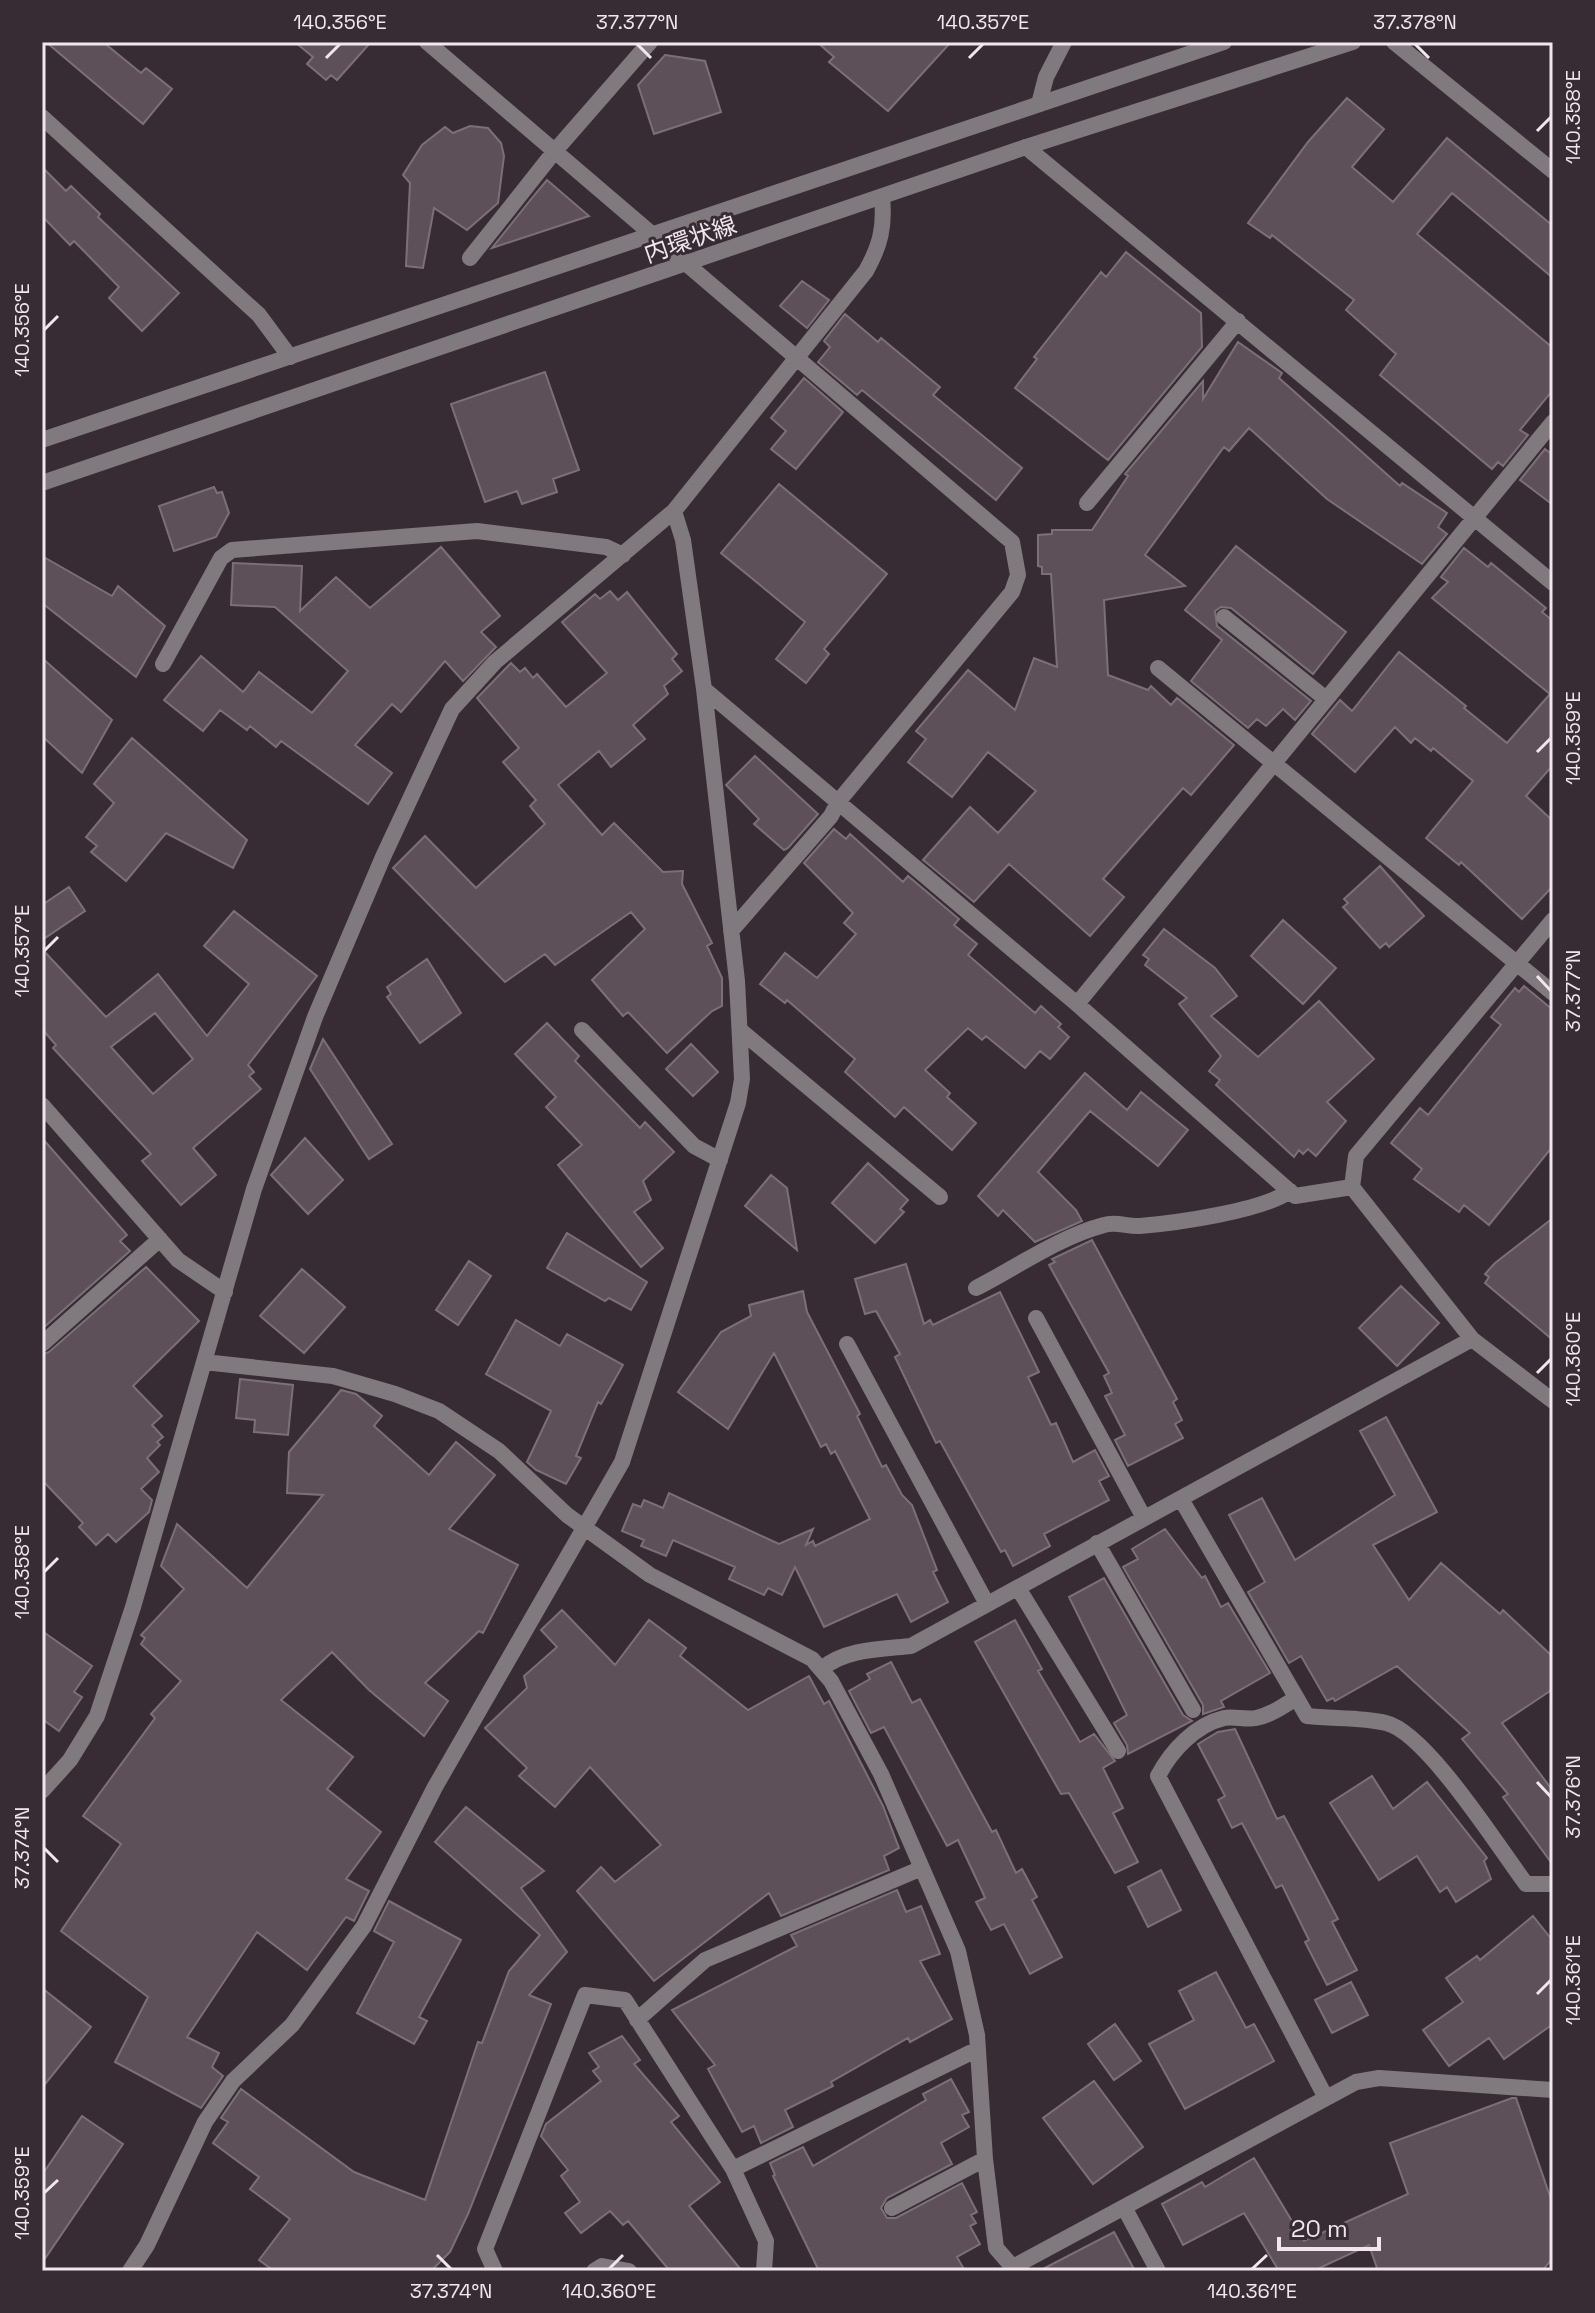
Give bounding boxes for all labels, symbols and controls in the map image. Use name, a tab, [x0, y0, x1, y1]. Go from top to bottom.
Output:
text: 140.356°E	[293, 9, 387, 35]
text: 37.377°N	[596, 9, 678, 35]
text: 140.357°E	[937, 9, 1029, 35]
text: 37.378°N	[1373, 9, 1457, 35]
text: 140.358°E	[1560, 70, 1586, 164]
street label: 内環状線	[640, 209, 740, 269]
text: 140.356°E	[9, 283, 35, 377]
text: 140.359°E	[1560, 691, 1586, 785]
text: 140.357°E	[9, 905, 35, 997]
text: 37.377°N	[1560, 950, 1586, 1032]
text: 140.360°E	[1560, 1312, 1586, 1406]
text: 140.358°E	[9, 1525, 35, 1619]
text: 37.376°N	[1560, 1755, 1586, 1839]
text: 37.374°N	[9, 1807, 35, 1889]
text: 140.361°E	[1560, 1935, 1586, 2025]
text: 140.359°E	[9, 2146, 35, 2240]
scale bar	[1279, 2201, 1379, 2251]
text: 20 m	[1291, 2213, 1348, 2244]
text: 37.374°N	[410, 2278, 492, 2304]
text: 140.360°E	[562, 2278, 656, 2304]
text: 140.361°E	[1207, 2278, 1297, 2304]

